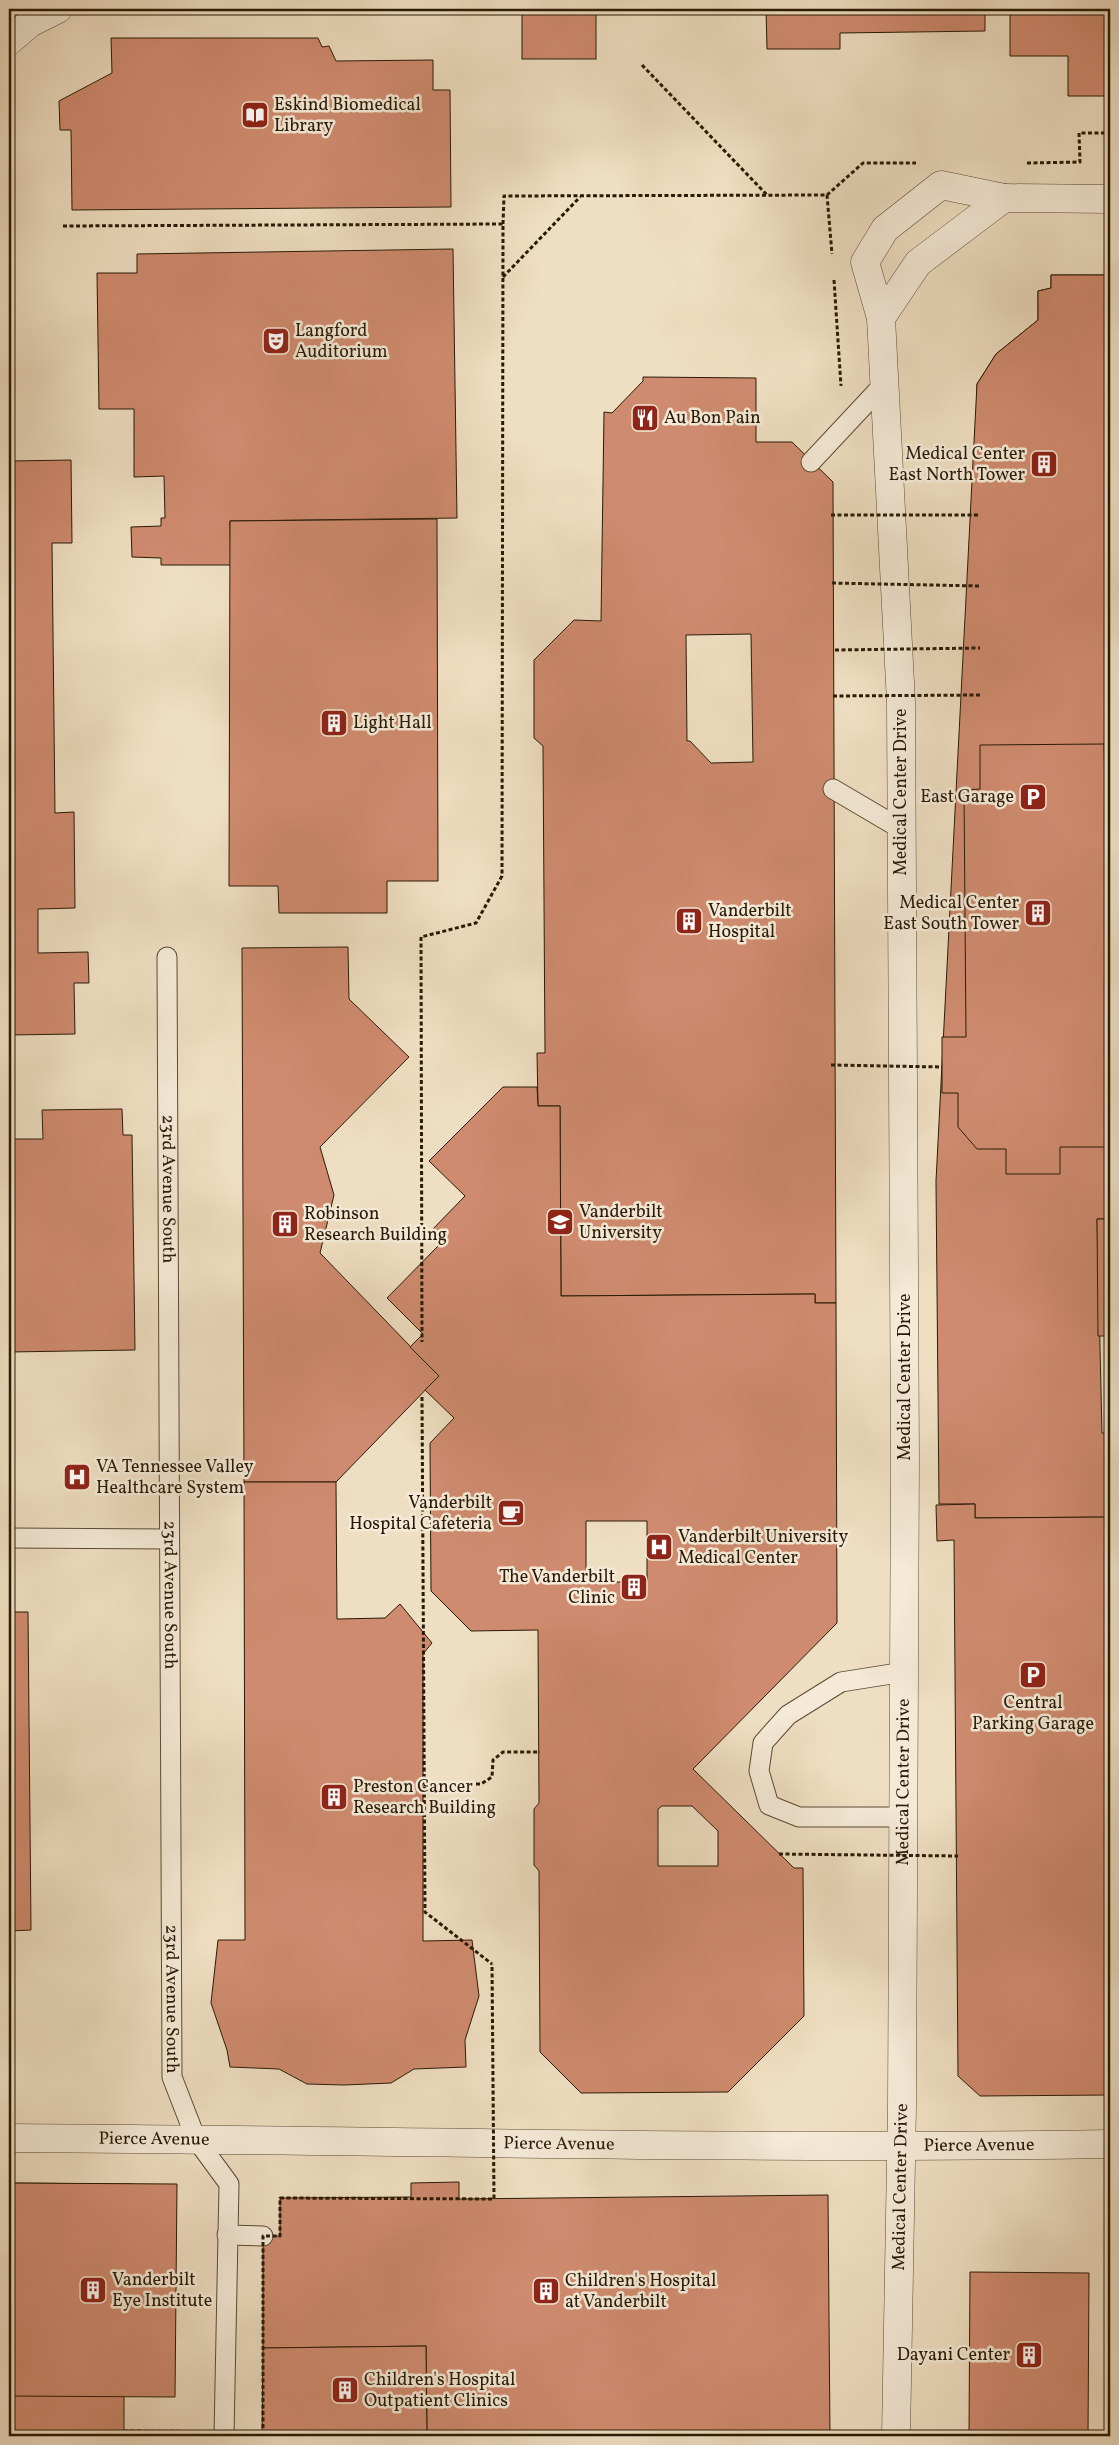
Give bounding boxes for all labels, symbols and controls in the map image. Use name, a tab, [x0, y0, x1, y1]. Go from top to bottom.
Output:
place label: Eskind Biomedical Library	[274, 93, 421, 139]
library icon: Eskind Biomedical Library	[240, 100, 270, 130]
place label: Langford Auditorium	[295, 319, 388, 365]
theatre icon: Langford Auditorium	[261, 326, 291, 356]
restaurant icon: Au Bon Pain	[630, 403, 660, 433]
place label: Au Bon Pain	[664, 406, 761, 431]
place label: Medical Center East North Tower	[889, 442, 1025, 488]
building icon: Medical Center East North Tower	[1029, 449, 1059, 479]
building icon: Light Hall	[319, 708, 349, 738]
street label: Medical Center Drive	[889, 708, 914, 876]
place label: Light Hall	[353, 711, 432, 736]
parking icon: East Garage	[1018, 782, 1048, 812]
place label: East Garage	[920, 785, 1014, 810]
place label: Medical Center East South Tower	[883, 891, 1019, 937]
building icon: Medical Center East South Tower	[1023, 898, 1053, 928]
place label: Vanderbilt Hospital	[708, 899, 792, 945]
building icon: Vanderbilt Hospital	[674, 906, 704, 936]
street label: 23rd Avenue South	[155, 1114, 181, 1264]
place label: Vanderbilt University	[579, 1200, 663, 1246]
place label: Robinson Research Building	[304, 1202, 447, 1248]
school or university icon: Vanderbilt University	[545, 1207, 575, 1237]
building icon: Robinson Research Building	[270, 1209, 300, 1239]
street label: Medical Center Drive	[893, 1293, 918, 1461]
place label: VA Tennessee Valley Healthcare System	[96, 1455, 254, 1501]
hospital icon: VA Tennessee Valley Healthcare System	[62, 1462, 92, 1492]
place label: Vanderbilt Hospital Cafeteria	[349, 1491, 492, 1537]
cafe icon: Vanderbilt Hospital Cafeteria	[496, 1498, 526, 1528]
street label: 23rd Avenue South	[157, 1520, 183, 1670]
place label: Vanderbilt University Medical Center	[678, 1525, 848, 1571]
hospital icon: Vanderbilt University Medical Center	[644, 1532, 674, 1562]
place label: The Vanderbilt Clinic	[499, 1565, 615, 1611]
building icon: The Vanderbilt Clinic	[619, 1572, 649, 1602]
parking icon: Central Parking Garage	[1018, 1660, 1048, 1690]
place label: Central Parking Garage	[972, 1691, 1094, 1737]
street label: Medical Center Drive	[891, 1698, 916, 1866]
place label: Preston Cancer Research Building	[353, 1775, 496, 1821]
building icon: Preston Cancer Research Building	[319, 1782, 349, 1812]
street label: 23rd Avenue South	[159, 1924, 184, 2074]
street label: Medical Center Drive	[887, 2103, 915, 2271]
street label: Pierce Avenue	[98, 2126, 210, 2152]
street label: Pierce Avenue	[503, 2131, 615, 2157]
street label: Pierce Avenue	[923, 2133, 1035, 2158]
place label: Vanderbilt Eye Institute	[112, 2268, 212, 2314]
place label: Children's Hospital at Vanderbilt	[565, 2269, 716, 2315]
building icon: Vanderbilt Eye Institute	[78, 2275, 108, 2305]
building icon: Children's Hospital at Vanderbilt	[531, 2276, 561, 2306]
building icon: Dayani Center	[1014, 2340, 1044, 2370]
place label: Dayani Center	[897, 2343, 1010, 2368]
place label: Children's Hospital Outpatient Clinics	[364, 2368, 515, 2414]
building icon: Children's Hospital Outpatient Clinics	[330, 2375, 360, 2405]

